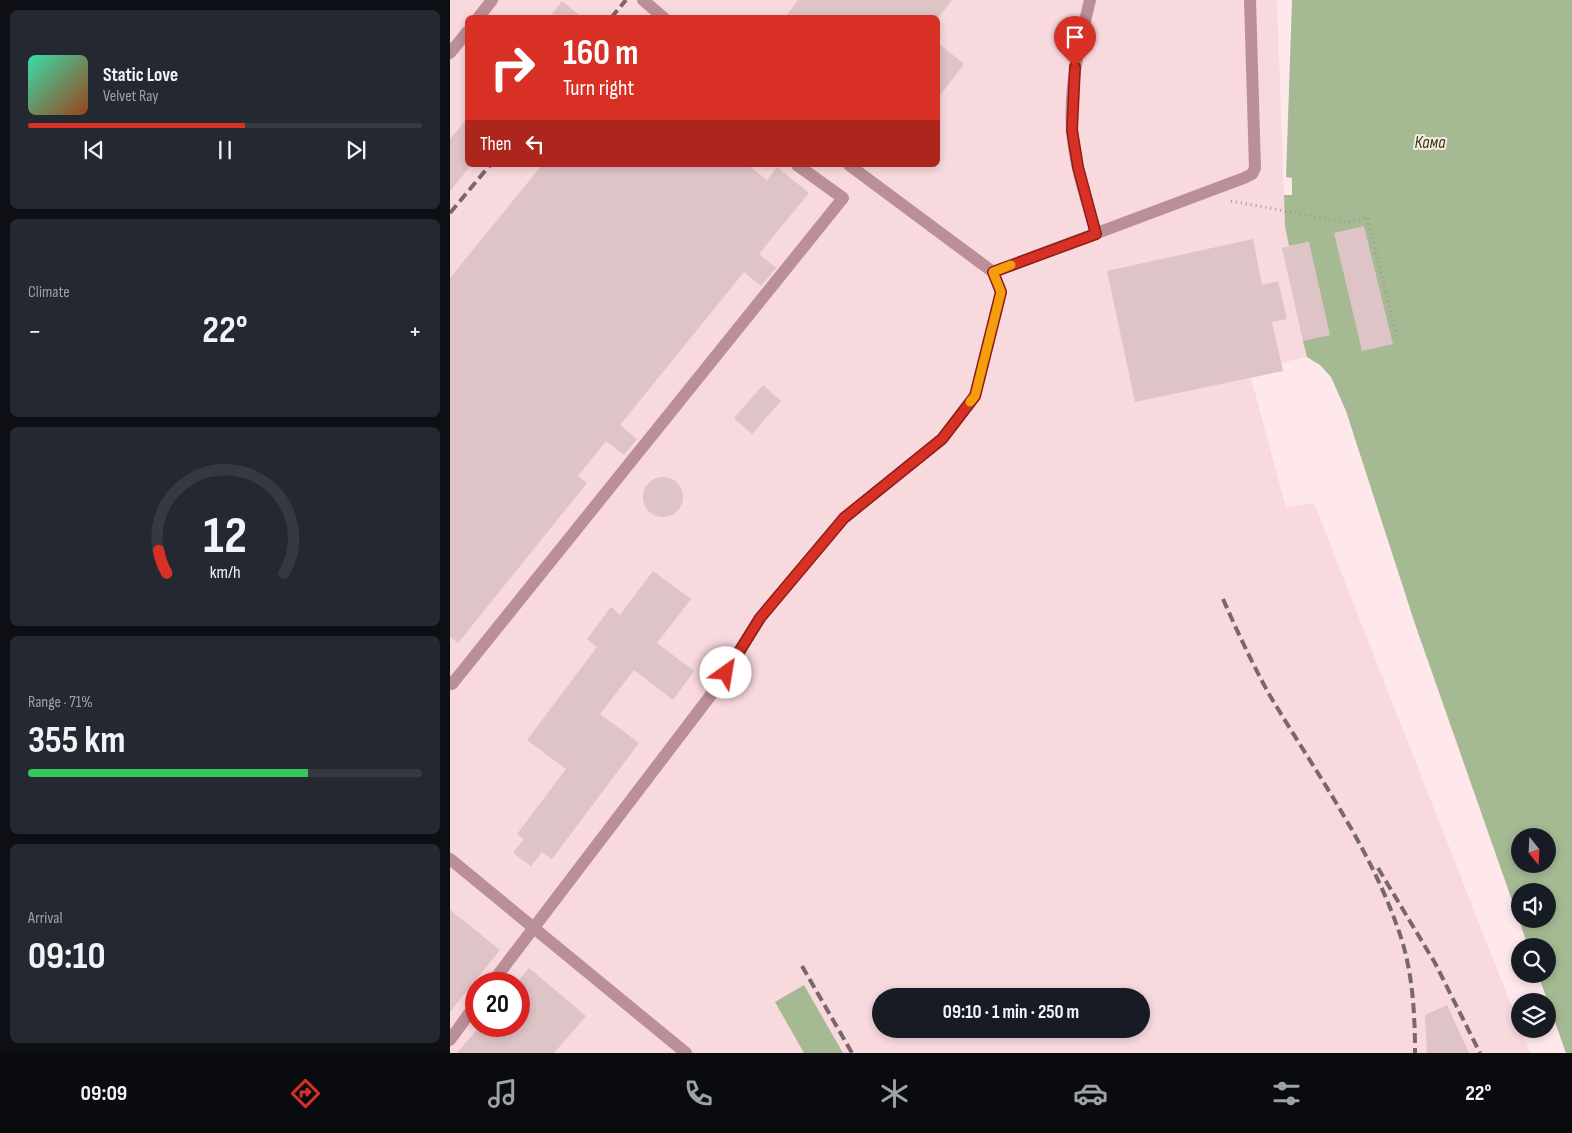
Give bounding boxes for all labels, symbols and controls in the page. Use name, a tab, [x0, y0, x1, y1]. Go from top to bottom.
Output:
pin	[1054, 16, 1096, 67]
icon: arrive	[1061, 23, 1089, 51]
text: 160 m	[563, 32, 639, 75]
icon: right	[480, 35, 545, 100]
text: Static Love	[103, 64, 178, 87]
text: Turn right	[563, 75, 634, 102]
text: Velvet Ray	[103, 87, 158, 106]
icon: left	[521, 130, 549, 158]
water label: Кама	[1415, 132, 1446, 153]
text: Then	[480, 133, 511, 156]
icon: previous	[80, 136, 108, 164]
icon: pause	[211, 136, 239, 164]
icon: next	[342, 136, 370, 164]
text: Climate	[28, 283, 70, 302]
text: 22°	[202, 308, 248, 353]
text: −	[28, 315, 42, 348]
text: +	[408, 315, 422, 348]
text: 12	[203, 505, 247, 568]
text: km/h	[210, 562, 240, 583]
position arrow	[699, 646, 751, 698]
text: Range · 71%	[28, 693, 93, 712]
text: 355 km	[28, 718, 126, 763]
north arrow	[1511, 828, 1556, 872]
map controls	[1511, 828, 1556, 1038]
button: sound	[1511, 883, 1556, 928]
text: Arrival	[28, 909, 62, 928]
text: 09:10	[28, 934, 106, 979]
button: search	[1511, 938, 1556, 983]
speed limit sign: 20	[465, 972, 530, 1037]
button: layers	[1511, 993, 1556, 1038]
text: 09:10 · 1 min · 250 m	[943, 1001, 1079, 1024]
icon: directions	[288, 1076, 323, 1111]
icon: music	[485, 1076, 520, 1111]
icon: phone	[681, 1076, 716, 1111]
icon: climate	[877, 1076, 912, 1111]
icon: car	[1073, 1076, 1108, 1111]
icon: filters	[1269, 1076, 1304, 1111]
text: 09:09	[81, 1080, 127, 1107]
text: 22°	[1465, 1080, 1491, 1107]

